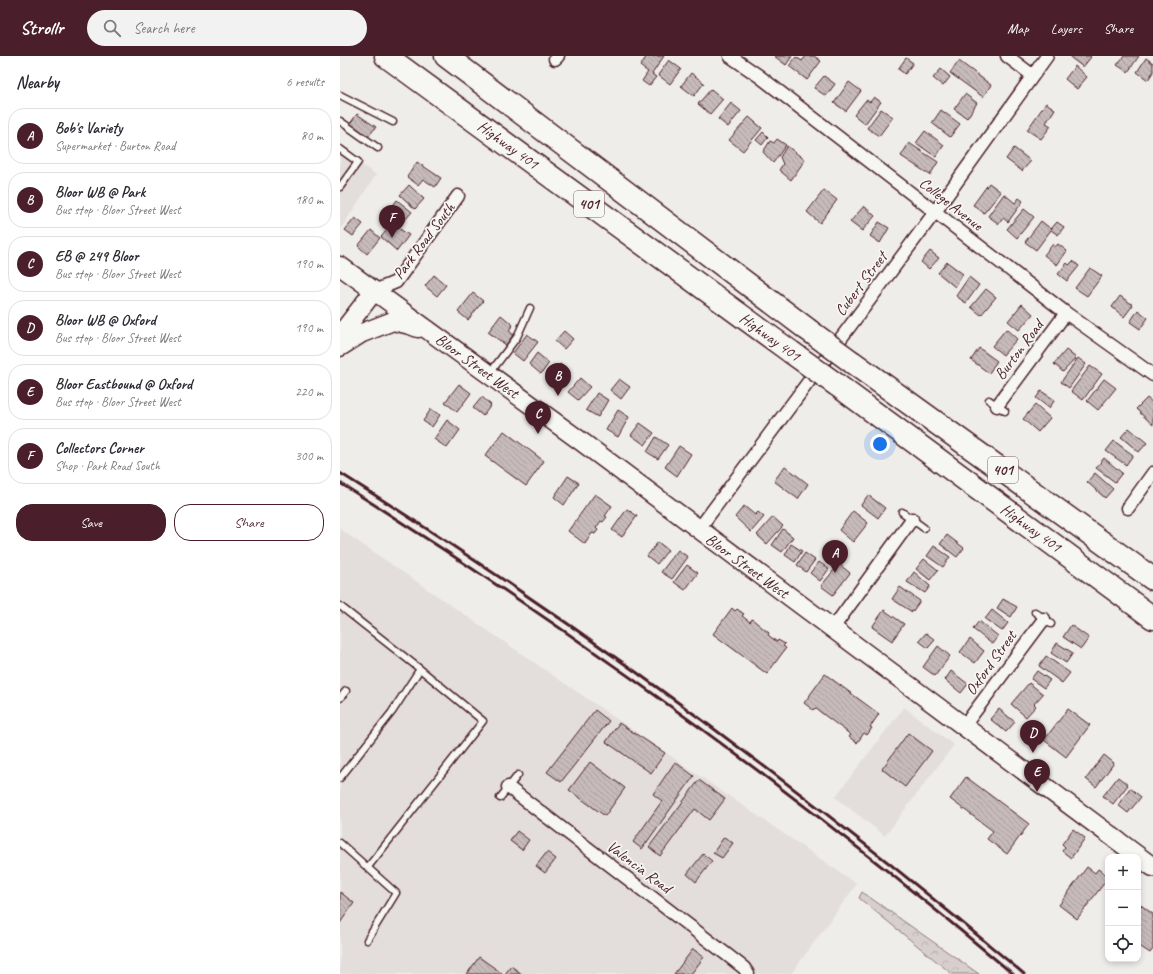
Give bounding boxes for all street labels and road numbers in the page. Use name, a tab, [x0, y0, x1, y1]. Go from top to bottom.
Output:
street label: Highway 401	[474, 116, 543, 174]
street label: College Avenue	[915, 173, 988, 236]
road number: 401	[574, 191, 604, 217]
street label: Park Road South	[389, 198, 460, 283]
street label: Cubert Street	[830, 246, 893, 320]
street label: Highway 401	[736, 308, 805, 366]
street label: Burton Road	[990, 314, 1049, 384]
street label: Bloor Street West	[431, 329, 524, 404]
road number: 401	[988, 457, 1018, 483]
street label: Highway 401	[997, 499, 1066, 557]
street label: Bloor Street West	[701, 529, 794, 604]
street label: Oxford Street	[961, 626, 1022, 699]
street label: Valencia Road	[603, 836, 677, 899]

